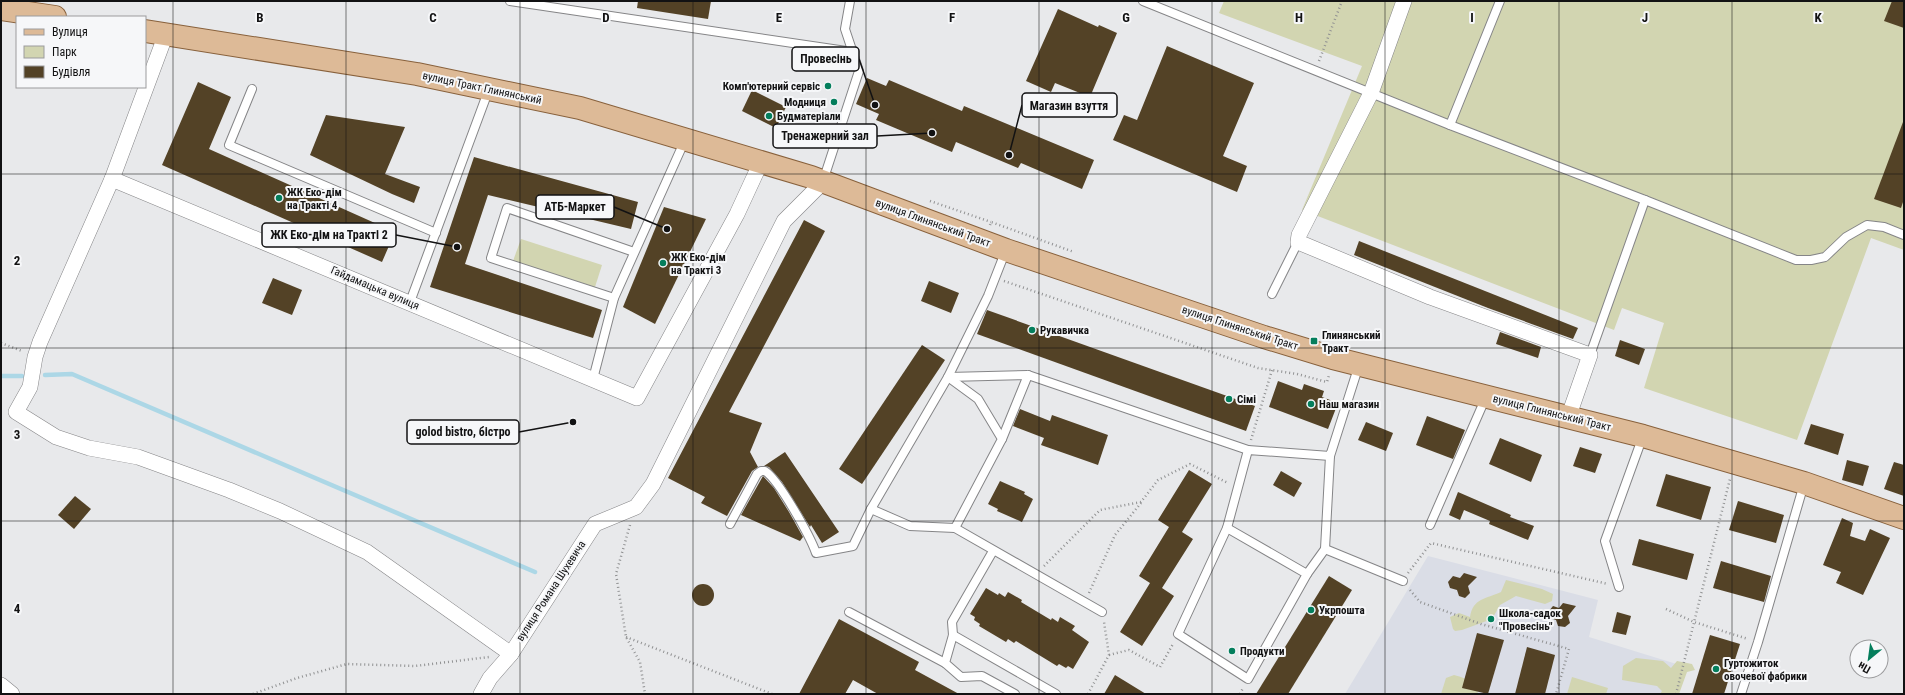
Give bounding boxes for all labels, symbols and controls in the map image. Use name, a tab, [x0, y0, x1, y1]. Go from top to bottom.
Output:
text: B	[256, 10, 264, 25]
text: C	[429, 10, 437, 25]
text: D	[602, 10, 610, 25]
text: E	[776, 10, 783, 25]
text: F	[949, 10, 955, 25]
text: G	[1122, 10, 1130, 25]
text: H	[1295, 10, 1303, 25]
text: I	[1470, 10, 1474, 25]
text: J	[1642, 10, 1648, 25]
text: K	[1814, 10, 1822, 25]
legend	[16, 16, 146, 88]
text: Вулиця	[52, 25, 88, 39]
text: Парк	[52, 45, 77, 59]
callout: Провесінь	[792, 47, 859, 71]
text: Провесінь	[800, 52, 852, 66]
text: Будівля	[52, 65, 90, 79]
street label: вулиця Тракт Глинянський	[421, 69, 543, 107]
place label: Комп'ютерний сервіс	[723, 80, 820, 93]
marker: Комп'ютерний сервіс	[823, 81, 833, 91]
callout: Магазин взуття	[1022, 93, 1117, 117]
place label: Модниця	[784, 96, 826, 109]
marker: Модниця	[829, 97, 839, 107]
text: Магазин взуття	[1030, 99, 1108, 113]
place label: Будматеріали	[777, 110, 840, 123]
marker: Будматеріали	[764, 111, 774, 121]
callout: Тренажерний зал	[773, 124, 877, 148]
text: Тренажерний зал	[781, 129, 869, 143]
place label: ЖК Еко-дім на Тракті 4	[287, 186, 342, 212]
marker: ЖК Еко-дім на Тракті 4	[274, 193, 284, 203]
callout: АТБ-Маркет	[536, 195, 614, 219]
street label: вулиця Глинянський Тракт	[874, 196, 993, 250]
text: АТБ-Маркет	[544, 200, 606, 214]
callout: ЖК Еко-дім на Тракті 2	[262, 223, 396, 247]
text: ЖК Еко-дім на Тракті 2	[270, 228, 388, 242]
place label: ЖК Еко-дім на Тракті 3	[671, 251, 726, 277]
text: 2	[14, 253, 21, 268]
marker: ЖК Еко-дім на Тракті 3	[658, 258, 668, 268]
street label: Гайдамацька вулиця	[329, 263, 421, 313]
street label: вулиця Глинянський Тракт	[1180, 303, 1300, 353]
place label: Рукавичка	[1040, 324, 1089, 337]
marker: Рукавичка	[1027, 325, 1037, 335]
place label: Глинянський Тракт	[1322, 329, 1381, 355]
marker: Глинянський Тракт	[1309, 336, 1319, 346]
street label: вулиця Глинянський Тракт	[1492, 392, 1613, 434]
place label: Сімі	[1237, 393, 1256, 406]
marker: Сімі	[1224, 394, 1234, 404]
place label: Наш магазин	[1319, 398, 1379, 411]
marker: Наш магазин	[1306, 399, 1316, 409]
callout: golod bistro, бістро	[407, 420, 519, 444]
text: golod bistro, бістро	[415, 425, 511, 439]
text: 3	[14, 427, 20, 442]
street label: вулиця Романа Шухевича	[514, 538, 588, 644]
text: 4	[14, 601, 21, 616]
place label: Укрпошта	[1319, 604, 1365, 617]
marker: Укрпошта	[1306, 605, 1316, 615]
place label: Школа-садок "Провесінь"	[1499, 607, 1561, 633]
marker: Школа-садок "Провесінь"	[1486, 614, 1496, 624]
north arrow	[1849, 639, 1889, 679]
place label: Продукти	[1240, 645, 1284, 658]
marker: Продукти	[1227, 646, 1237, 656]
place label: Гуртожиток овочевої фабрики	[1724, 657, 1807, 683]
text: Пн	[1856, 659, 1873, 676]
marker: Гуртожиток овочевої фабрики	[1711, 664, 1721, 674]

